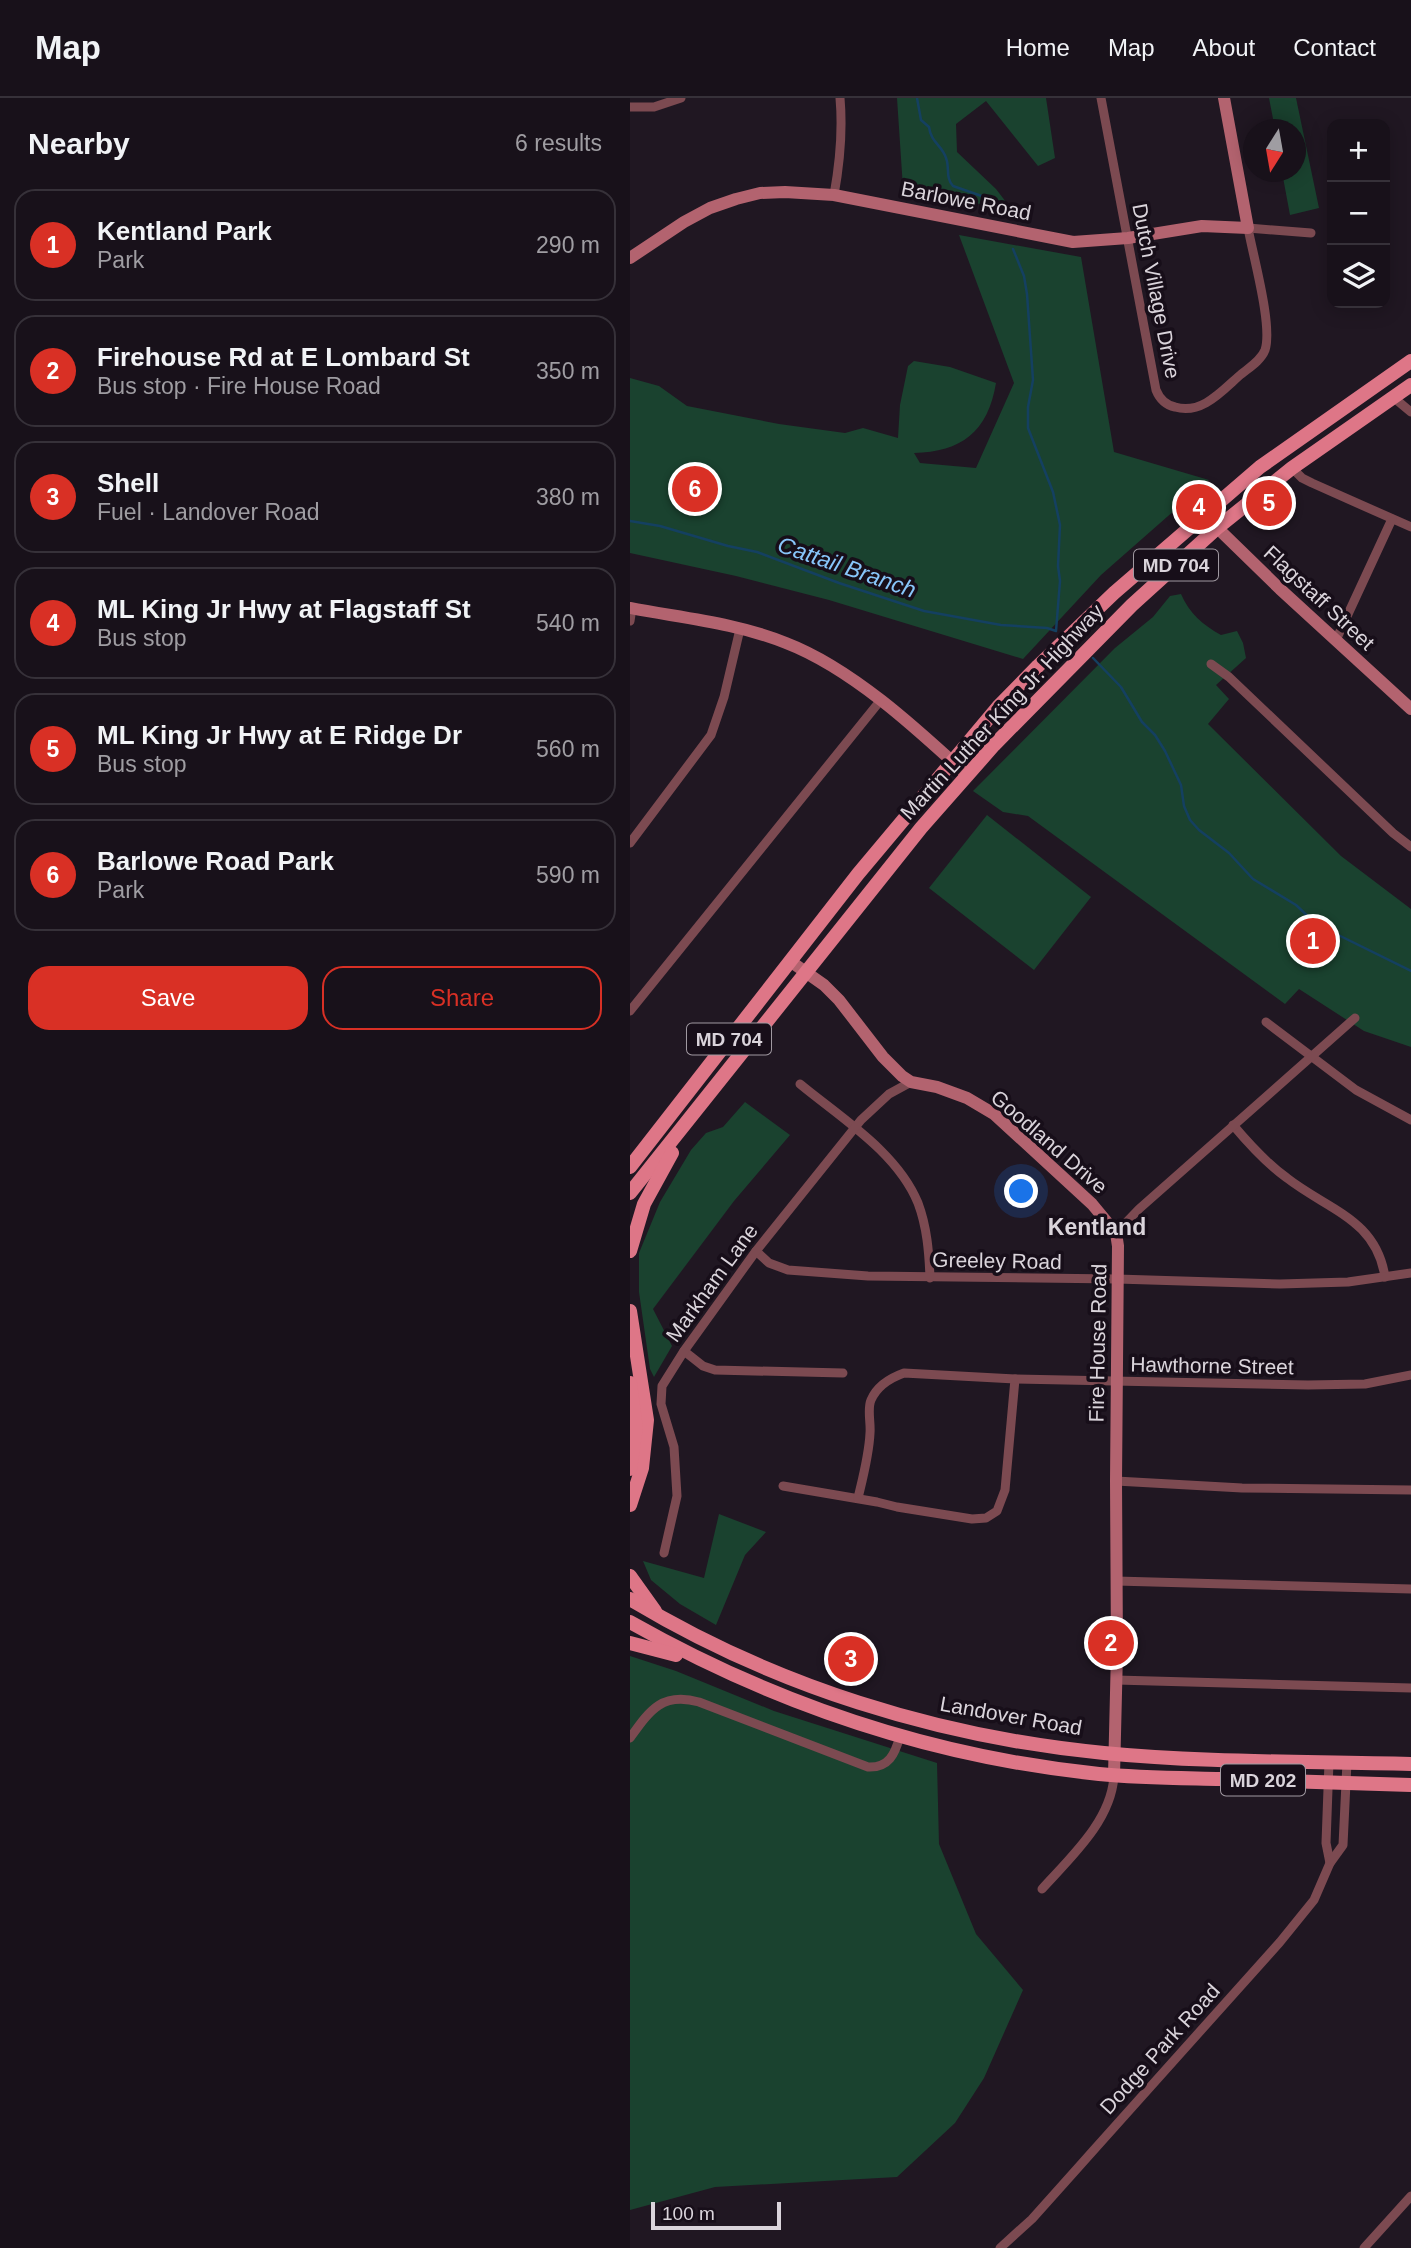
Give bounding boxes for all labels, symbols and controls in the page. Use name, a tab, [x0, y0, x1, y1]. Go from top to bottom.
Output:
text: Map	[35, 29, 101, 66]
text: Home	[1006, 34, 1070, 61]
text: Map	[1108, 34, 1155, 61]
text: About	[1193, 34, 1255, 61]
text: Contact	[1293, 34, 1376, 61]
north arrow	[1243, 119, 1306, 182]
map controls	[1327, 119, 1390, 308]
button: +	[1327, 119, 1390, 182]
text: Nearby	[28, 127, 130, 160]
text: 6 results	[515, 130, 602, 156]
street label: Barlowe Road	[899, 177, 1033, 224]
button: −	[1327, 182, 1390, 245]
street label: Dutch Village Drive	[1128, 201, 1185, 381]
text: Kentland Park	[97, 216, 272, 246]
text: 1	[47, 232, 59, 258]
text: 290 m	[536, 232, 600, 258]
button: layers	[1327, 245, 1390, 308]
text: Park	[97, 247, 144, 273]
text: Firehouse Rd at E Lombard St	[97, 342, 470, 372]
text: 2	[47, 358, 59, 384]
text: 350 m	[536, 358, 600, 384]
text: Bus stop · Fire House Road	[97, 373, 381, 399]
pin: 6	[672, 463, 718, 515]
text: Shell	[97, 468, 159, 498]
pin: 5	[1246, 477, 1292, 529]
pin: 4	[1176, 481, 1222, 533]
text: 3	[47, 484, 59, 510]
text: 380 m	[536, 484, 600, 510]
text: Fuel · Landover Road	[97, 499, 319, 525]
water label: Cattail Branch	[774, 531, 920, 603]
street label: Flagstaff Street	[1260, 541, 1379, 655]
road number: MD 704	[1134, 550, 1218, 580]
text: ML King Jr Hwy at Flagstaff St	[97, 594, 471, 624]
street label: Martin Luther King Jr. Highway	[896, 599, 1108, 824]
text: 4	[47, 610, 59, 636]
text: 540 m	[536, 610, 600, 636]
text: Bus stop	[97, 625, 187, 651]
text: ML King Jr Hwy at E Ridge Dr	[97, 720, 462, 750]
text: 5	[47, 736, 59, 762]
text: 560 m	[536, 736, 600, 762]
text: Bus stop	[97, 751, 187, 777]
text: Barlowe Road Park	[97, 846, 334, 876]
text: 6	[47, 862, 59, 888]
text: 590 m	[536, 862, 600, 888]
text: Park	[97, 877, 144, 903]
pin: 1	[1290, 915, 1336, 967]
button: Save	[28, 966, 308, 1030]
button: Share	[322, 966, 602, 1030]
road number: MD 704	[687, 1023, 771, 1054]
street label: Goodland Drive	[987, 1085, 1112, 1198]
your location	[1004, 1174, 1038, 1208]
district label: Kentland	[1048, 1214, 1146, 1240]
street label: Markham Lane	[661, 1219, 762, 1346]
street label: Greeley Road	[932, 1248, 1062, 1273]
street label: Fire House Road	[1085, 1263, 1110, 1423]
street label: Hawthorne Street	[1130, 1353, 1294, 1378]
pin: 2	[1088, 1617, 1134, 1669]
pin: 3	[828, 1633, 874, 1685]
street label: Landover Road	[938, 1692, 1084, 1739]
road number: MD 202	[1221, 1764, 1305, 1796]
street label: Dodge Park Road	[1095, 1979, 1224, 2118]
scale bar	[651, 2199, 780, 2231]
text: 100 m	[662, 2203, 715, 2224]

